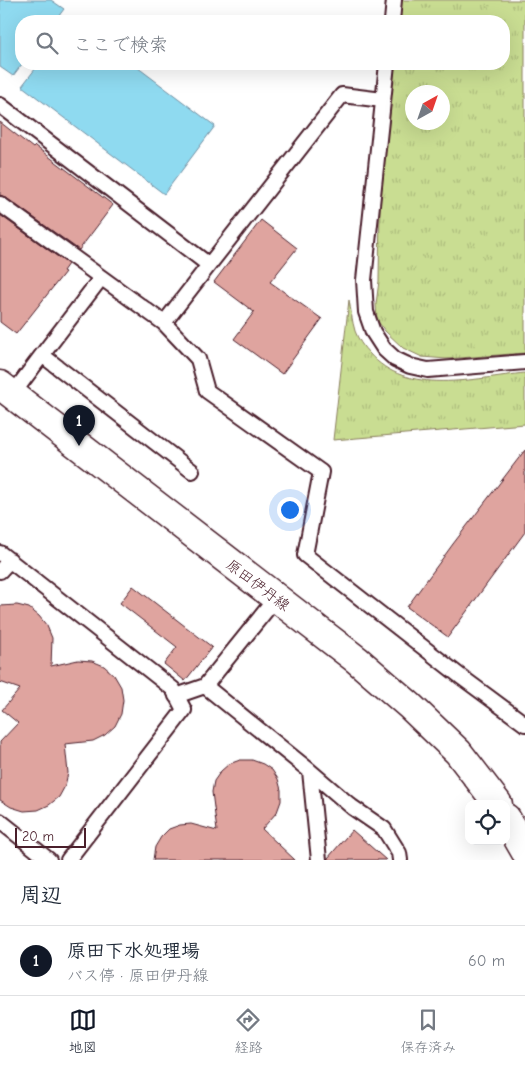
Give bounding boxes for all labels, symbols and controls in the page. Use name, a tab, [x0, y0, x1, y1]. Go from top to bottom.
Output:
search box	[15, 15, 510, 70]
icon: search	[33, 29, 61, 57]
text: ここで検索	[73, 34, 168, 56]
north arrow	[405, 85, 450, 130]
pin: 1	[63, 405, 95, 446]
your location	[277, 497, 303, 523]
street label: 原田伊丹線	[223, 555, 293, 615]
map controls	[465, 800, 510, 845]
button: locate	[465, 800, 510, 845]
scale bar	[15, 825, 86, 848]
text: 20 m	[22, 828, 54, 845]
text: 周辺	[20, 883, 62, 907]
text: 原田下水処理場	[67, 940, 200, 962]
text: 1	[33, 952, 39, 970]
text: 60 m	[468, 952, 505, 970]
text: バス停 · 原田伊丹線	[67, 967, 209, 985]
tab: 地図	[69, 1006, 97, 1056]
tab: 経路	[234, 1006, 262, 1056]
tab: 保存済み	[400, 1006, 456, 1056]

